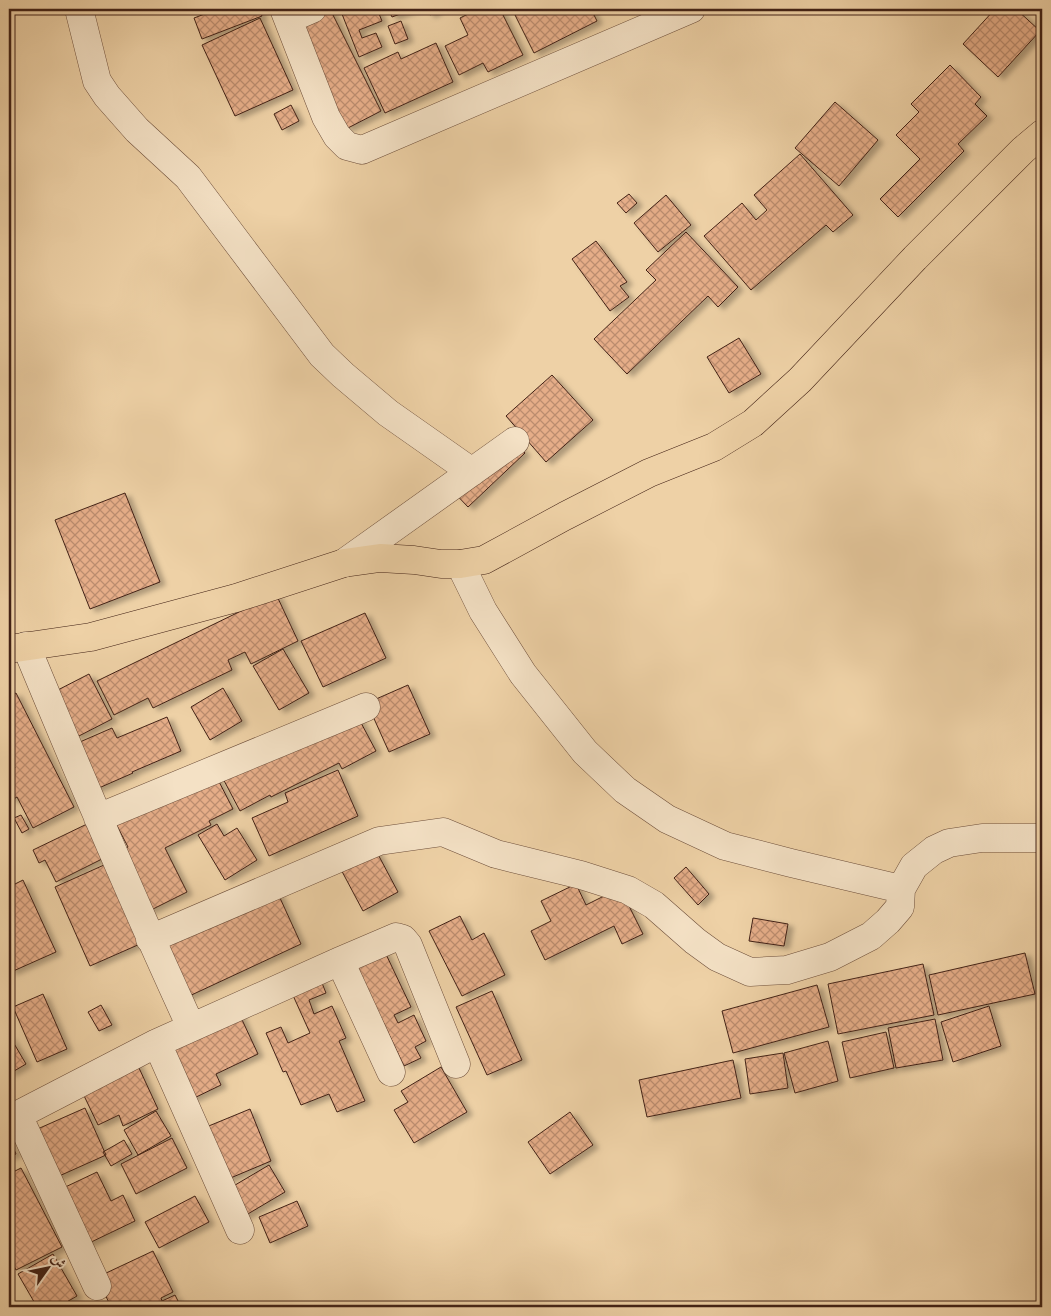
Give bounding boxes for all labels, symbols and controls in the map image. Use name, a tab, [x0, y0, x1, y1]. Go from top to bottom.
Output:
north arrow	[22, 1244, 72, 1294]
text: ش	[47, 1250, 70, 1272]

